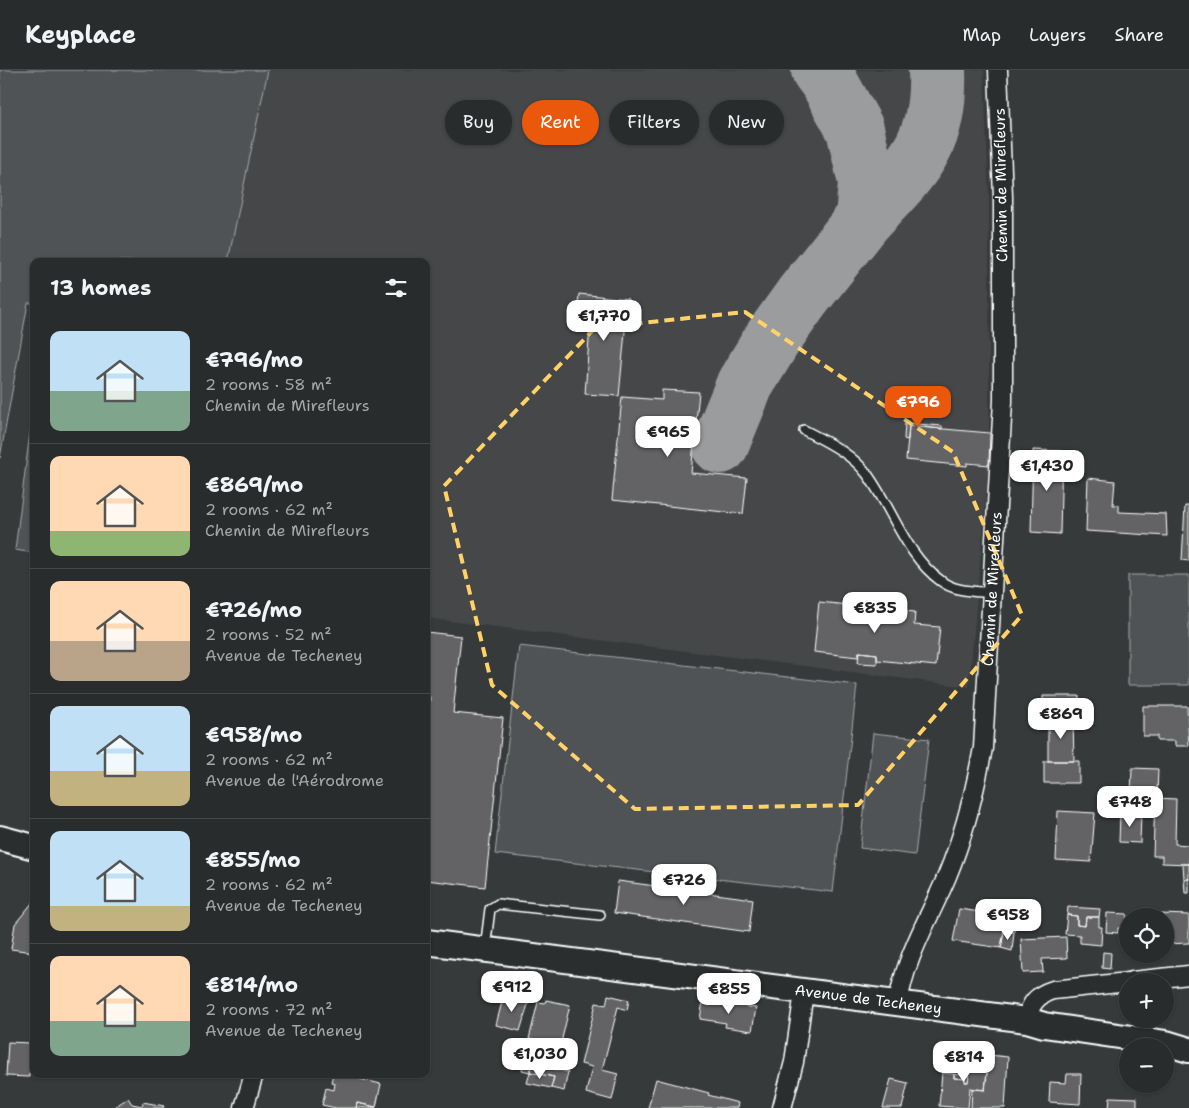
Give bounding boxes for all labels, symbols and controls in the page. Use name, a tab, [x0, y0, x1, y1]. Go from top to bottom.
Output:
text: Keyplace	[25, 19, 136, 51]
text: Map	[963, 23, 1001, 47]
text: Layers	[1029, 23, 1086, 47]
text: Share	[1114, 23, 1164, 47]
chip: Buy	[445, 100, 512, 145]
chip: Rent	[522, 100, 599, 145]
chip: Filters	[609, 100, 699, 145]
chip: New	[709, 100, 784, 145]
street label: Chemin de Mirefleurs	[990, 108, 1012, 262]
text: 13 homes	[50, 274, 151, 302]
icon: filters	[382, 274, 410, 302]
pin: €1,770	[563, 300, 645, 342]
text: €1,770	[578, 305, 630, 326]
text: €796/mo	[205, 346, 303, 374]
icon: home	[90, 351, 150, 411]
text: 2 rooms · 58 m²	[205, 374, 332, 395]
pin: €796	[888, 386, 948, 428]
text: €796	[896, 391, 940, 412]
text: Chemin de Mirefleurs	[205, 395, 370, 416]
pin: €965	[638, 416, 698, 458]
text: €965	[646, 421, 690, 442]
pin: €1,430	[1006, 450, 1088, 492]
text: €1,430	[1020, 455, 1074, 476]
text: €869/mo	[205, 471, 303, 499]
icon: home	[90, 476, 150, 536]
text: 2 rooms · 62 m²	[205, 499, 333, 520]
street label: Chemin de Mirefleurs	[978, 511, 1007, 667]
text: Chemin de Mirefleurs	[205, 520, 370, 541]
pin: €835	[845, 592, 905, 634]
text: €726/mo	[205, 596, 302, 624]
text: €835	[853, 597, 897, 618]
icon: home	[90, 601, 150, 661]
text: 2 rooms · 52 m²	[205, 624, 332, 645]
text: Avenue de Techeney	[205, 645, 363, 666]
pin: €869	[1031, 698, 1091, 740]
text: €869	[1039, 703, 1083, 724]
text: €958/mo	[205, 721, 302, 749]
icon: home	[90, 726, 150, 786]
text: 2 rooms · 62 m²	[205, 749, 333, 770]
text: Avenue de l'Aérodrome	[205, 770, 384, 791]
pin: €748	[1100, 786, 1160, 828]
text: €748	[1108, 791, 1152, 812]
text: €855/mo	[205, 846, 301, 874]
icon: home	[90, 851, 150, 911]
pin: €726	[654, 864, 714, 906]
text: €726	[662, 869, 706, 890]
text: 2 rooms · 62 m²	[205, 874, 333, 895]
text: Avenue de Techeney	[205, 895, 363, 916]
pin: €958	[978, 898, 1038, 941]
text: €958	[986, 904, 1030, 925]
map controls	[1119, 908, 1174, 1093]
button: locate	[1119, 908, 1174, 963]
pin: €912	[482, 970, 542, 1013]
text: €814/mo	[205, 971, 298, 999]
pin: €855	[699, 972, 759, 1015]
button: +	[1119, 973, 1174, 1028]
icon: home	[90, 976, 150, 1036]
text: €912	[492, 976, 532, 997]
text: €855	[708, 978, 750, 999]
street label: Avenue de Techeney	[794, 980, 943, 1019]
text: 2 rooms · 72 m²	[205, 999, 333, 1020]
text: Avenue de Techeney	[205, 1020, 363, 1041]
pin: €1,030	[499, 1038, 581, 1080]
button: −	[1119, 1038, 1174, 1093]
pin: €814	[934, 1040, 994, 1083]
text: €1,030	[513, 1043, 567, 1064]
text: €814	[944, 1046, 984, 1067]

